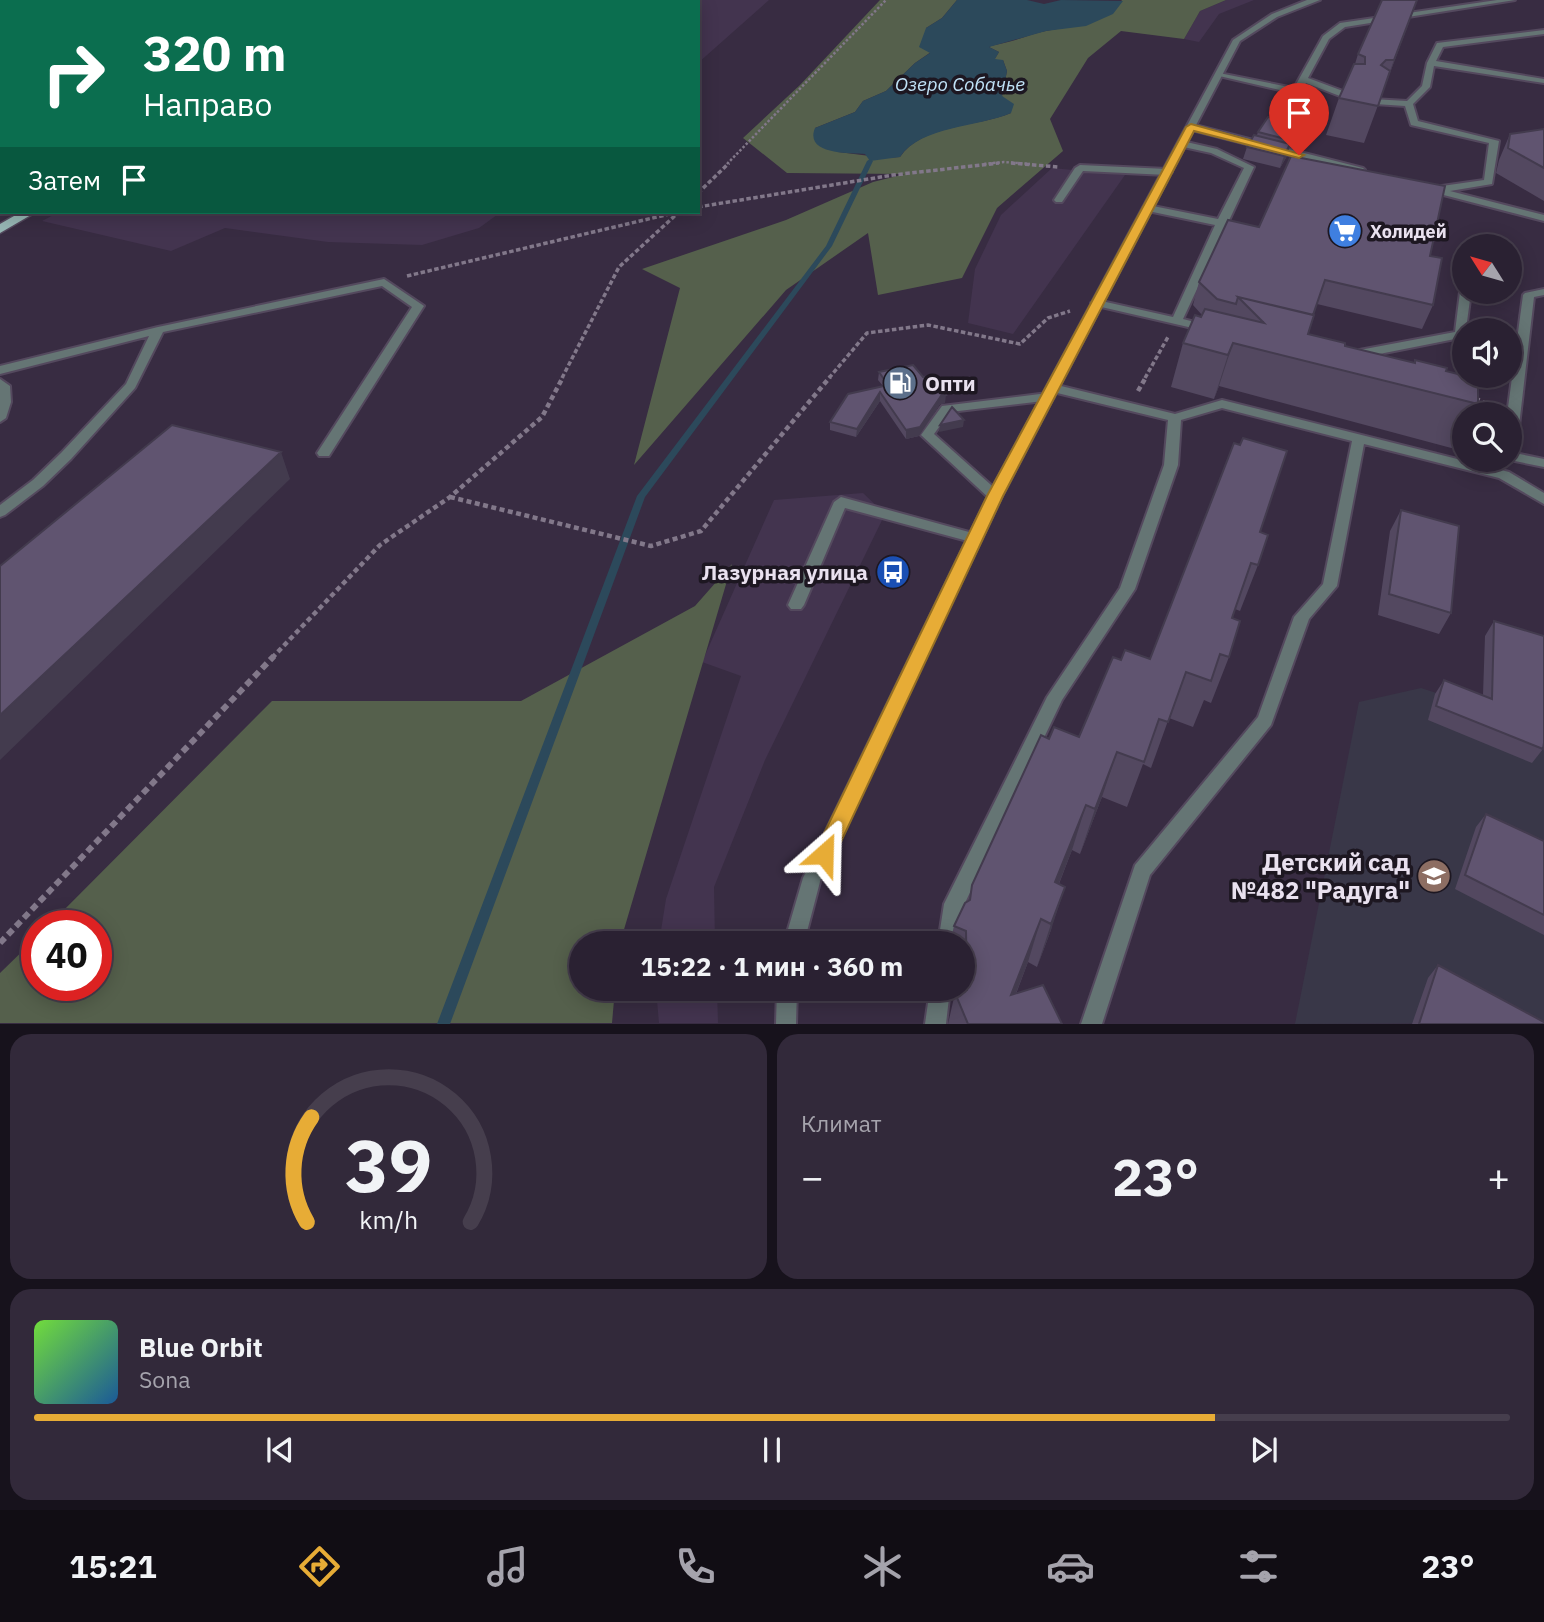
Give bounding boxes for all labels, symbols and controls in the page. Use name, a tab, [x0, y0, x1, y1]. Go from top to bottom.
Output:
text: 320 m	[143, 21, 287, 84]
icon: right	[28, 28, 119, 119]
water label: Озеро Собачье	[895, 72, 1025, 96]
text: Направо	[143, 83, 272, 125]
pin	[1269, 83, 1329, 155]
icon: arrive	[1280, 94, 1318, 132]
icon: arrive	[115, 161, 153, 199]
text: Затем	[28, 163, 101, 197]
supermarket icon: Холидей	[1326, 212, 1364, 250]
place label: Холидей	[1370, 220, 1447, 243]
north arrow	[1452, 234, 1522, 304]
map controls	[1452, 234, 1522, 472]
button: sound	[1452, 318, 1522, 388]
fuel station icon: Опти	[881, 364, 919, 402]
place label: Опти	[925, 369, 976, 397]
button: search	[1452, 402, 1522, 472]
bus stop icon: Лазурная улица	[874, 553, 912, 591]
place label: Лазурная улица	[702, 558, 868, 586]
position arrow	[787, 817, 861, 891]
place label: Детский сад №482 "Радуга"	[1231, 846, 1410, 906]
school or university icon: Детский сад №482 "Радуга"	[1415, 857, 1453, 895]
speed limit sign: 40	[21, 910, 112, 1001]
text: 15:22 · 1 мин · 360 m	[641, 949, 903, 983]
text: Климат	[801, 1108, 882, 1138]
text: 39	[345, 1118, 432, 1213]
text: 23°	[1112, 1143, 1199, 1210]
text: −	[801, 1152, 824, 1201]
text: +	[1487, 1152, 1510, 1201]
text: km/h	[359, 1203, 418, 1236]
text: Blue Orbit	[139, 1330, 263, 1364]
text: Sona	[139, 1364, 191, 1394]
icon: previous	[261, 1431, 299, 1469]
icon: pause	[753, 1431, 791, 1469]
icon: next	[1245, 1431, 1283, 1469]
icon: directions	[295, 1542, 344, 1591]
icon: music	[483, 1542, 532, 1591]
icon: phone	[671, 1542, 720, 1591]
icon: climate	[858, 1542, 907, 1591]
icon: car	[1046, 1542, 1095, 1591]
icon: filters	[1234, 1542, 1283, 1591]
text: 15:21	[69, 1545, 157, 1587]
text: 23°	[1421, 1545, 1475, 1587]

